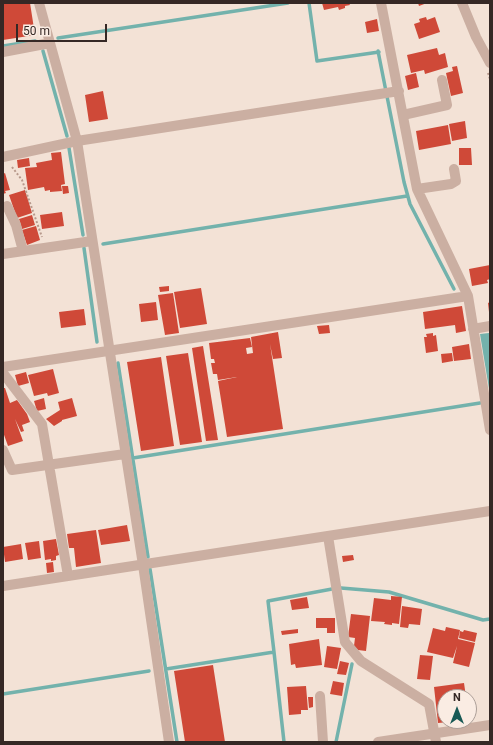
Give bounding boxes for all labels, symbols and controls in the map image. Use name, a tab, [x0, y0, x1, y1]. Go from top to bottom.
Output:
scale bar	[18, 16, 109, 42]
text: 50 m	[23, 24, 50, 38]
north arrow	[437, 689, 477, 729]
text: N	[453, 691, 461, 704]

